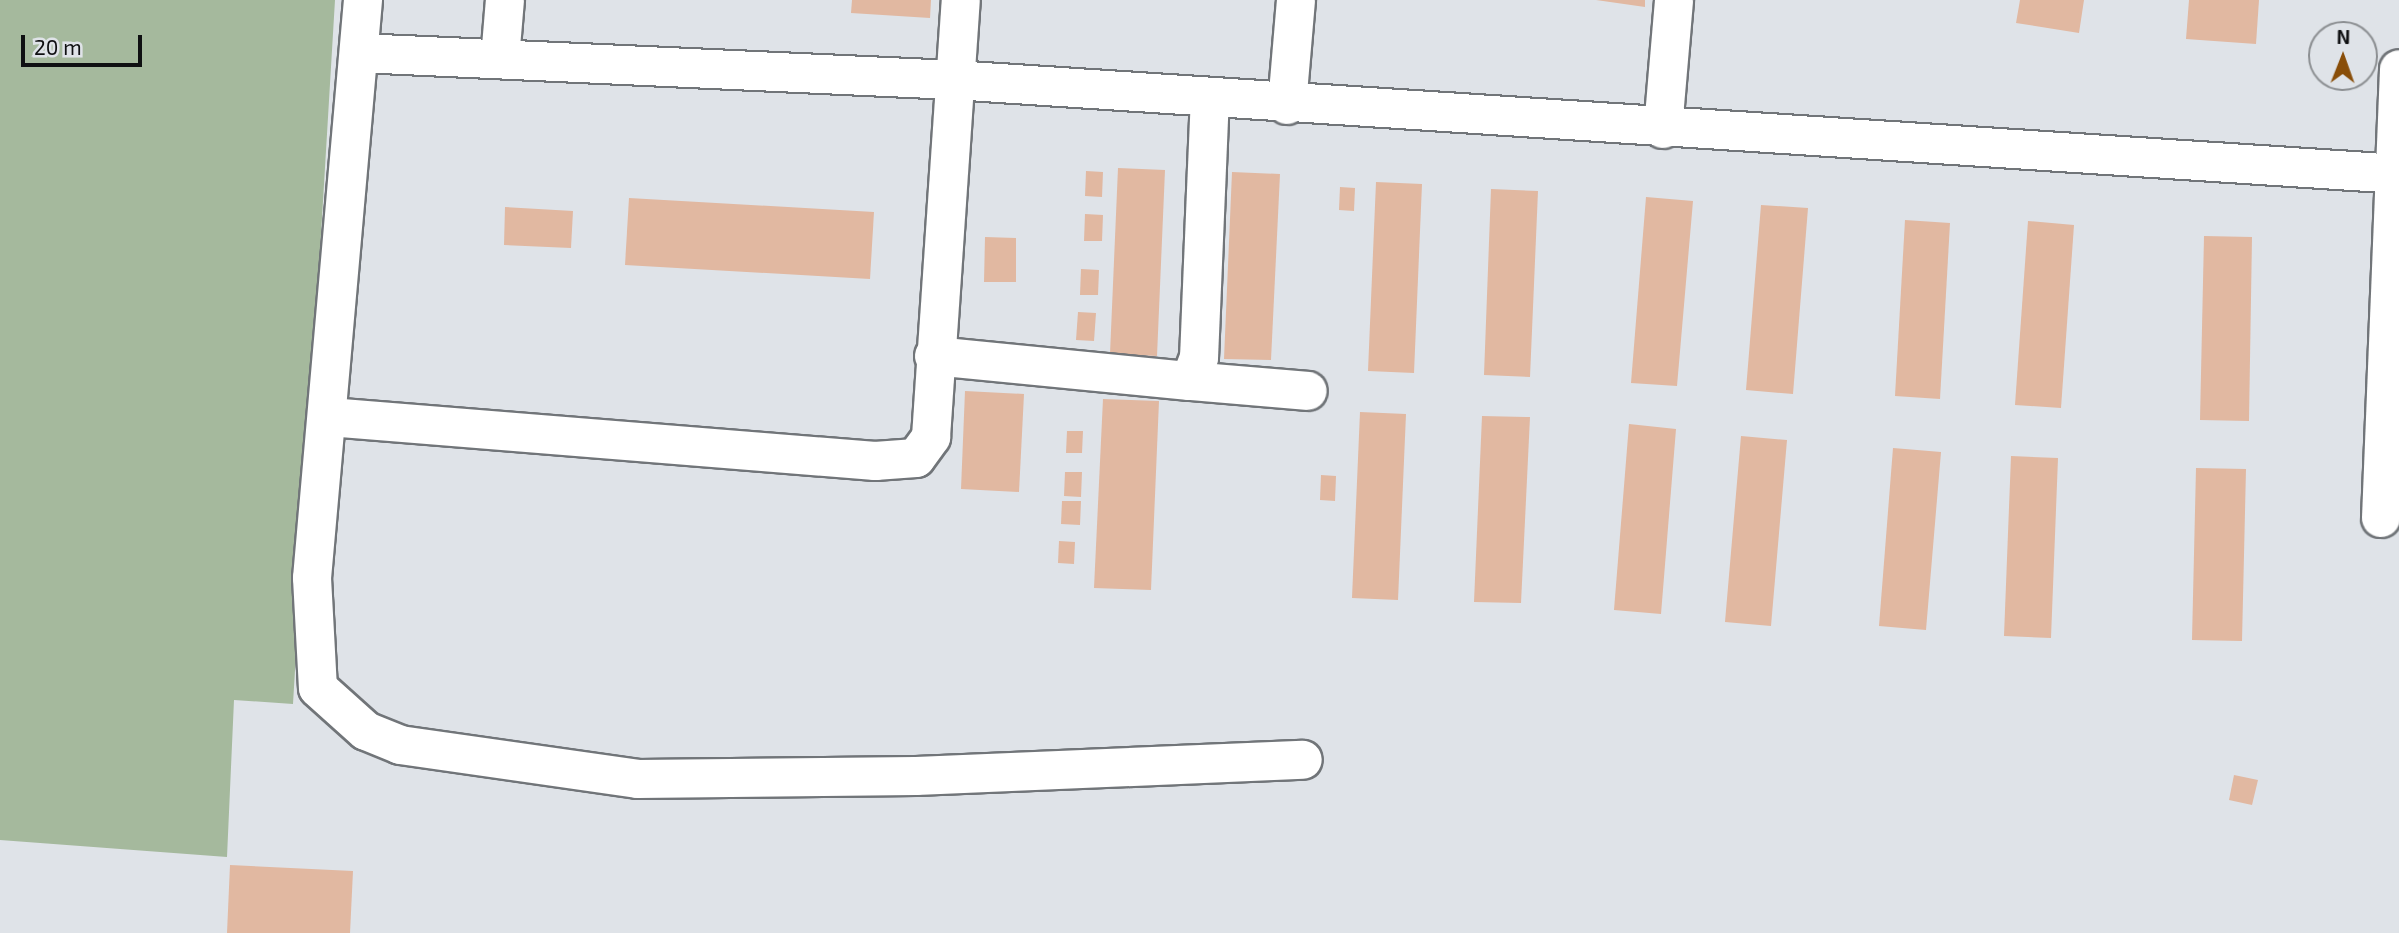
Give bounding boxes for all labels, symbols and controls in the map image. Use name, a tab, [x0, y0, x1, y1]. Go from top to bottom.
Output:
scale bar	[24, 21, 145, 65]
north arrow	[2308, 21, 2378, 91]
text: N	[2336, 25, 2350, 48]
text: 20 m	[34, 34, 82, 59]

